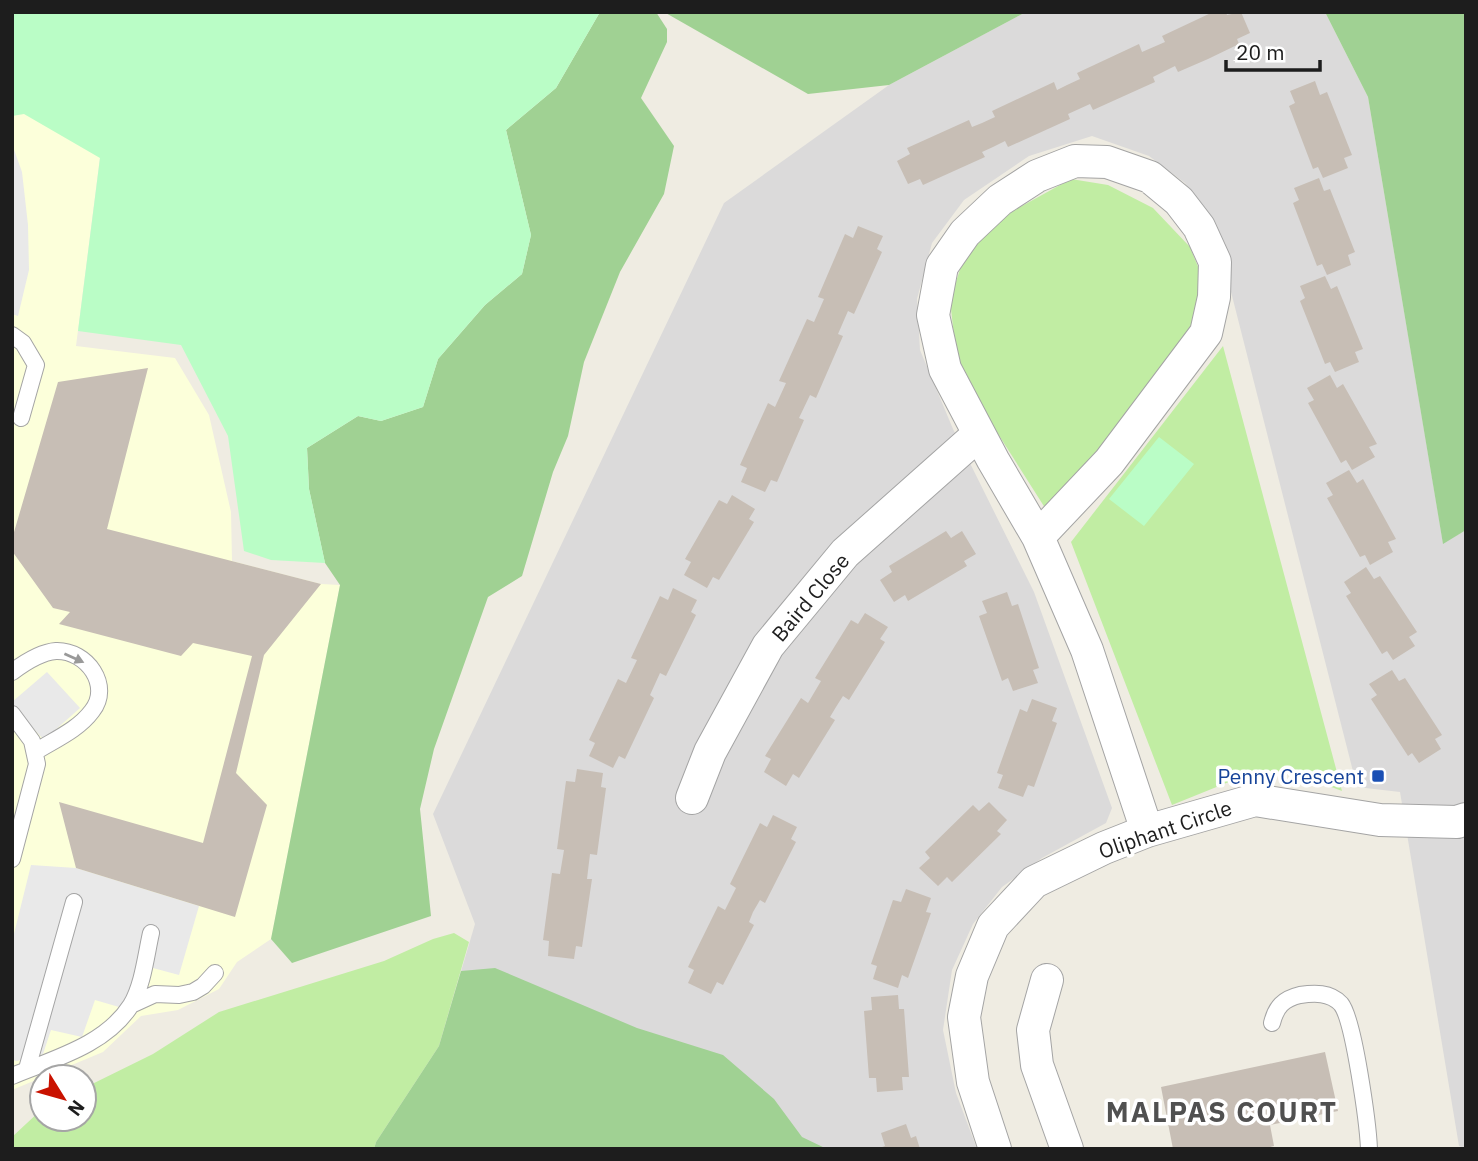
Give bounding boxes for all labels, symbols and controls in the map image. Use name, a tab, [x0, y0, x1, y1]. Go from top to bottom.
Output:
scale bar	[1226, 28, 1320, 72]
text: 20 m	[1236, 38, 1285, 66]
street label: Baird Close	[765, 547, 855, 647]
one-way arrow	[64, 652, 84, 664]
place label: Penny Crescent	[1217, 762, 1364, 790]
marker: Penny Crescent	[1370, 768, 1386, 784]
street label: Oliphant Circle	[1095, 793, 1235, 865]
north arrow	[28, 1063, 98, 1133]
district label: MALPAS COURT	[1106, 1093, 1338, 1130]
text: N	[63, 1096, 90, 1121]

